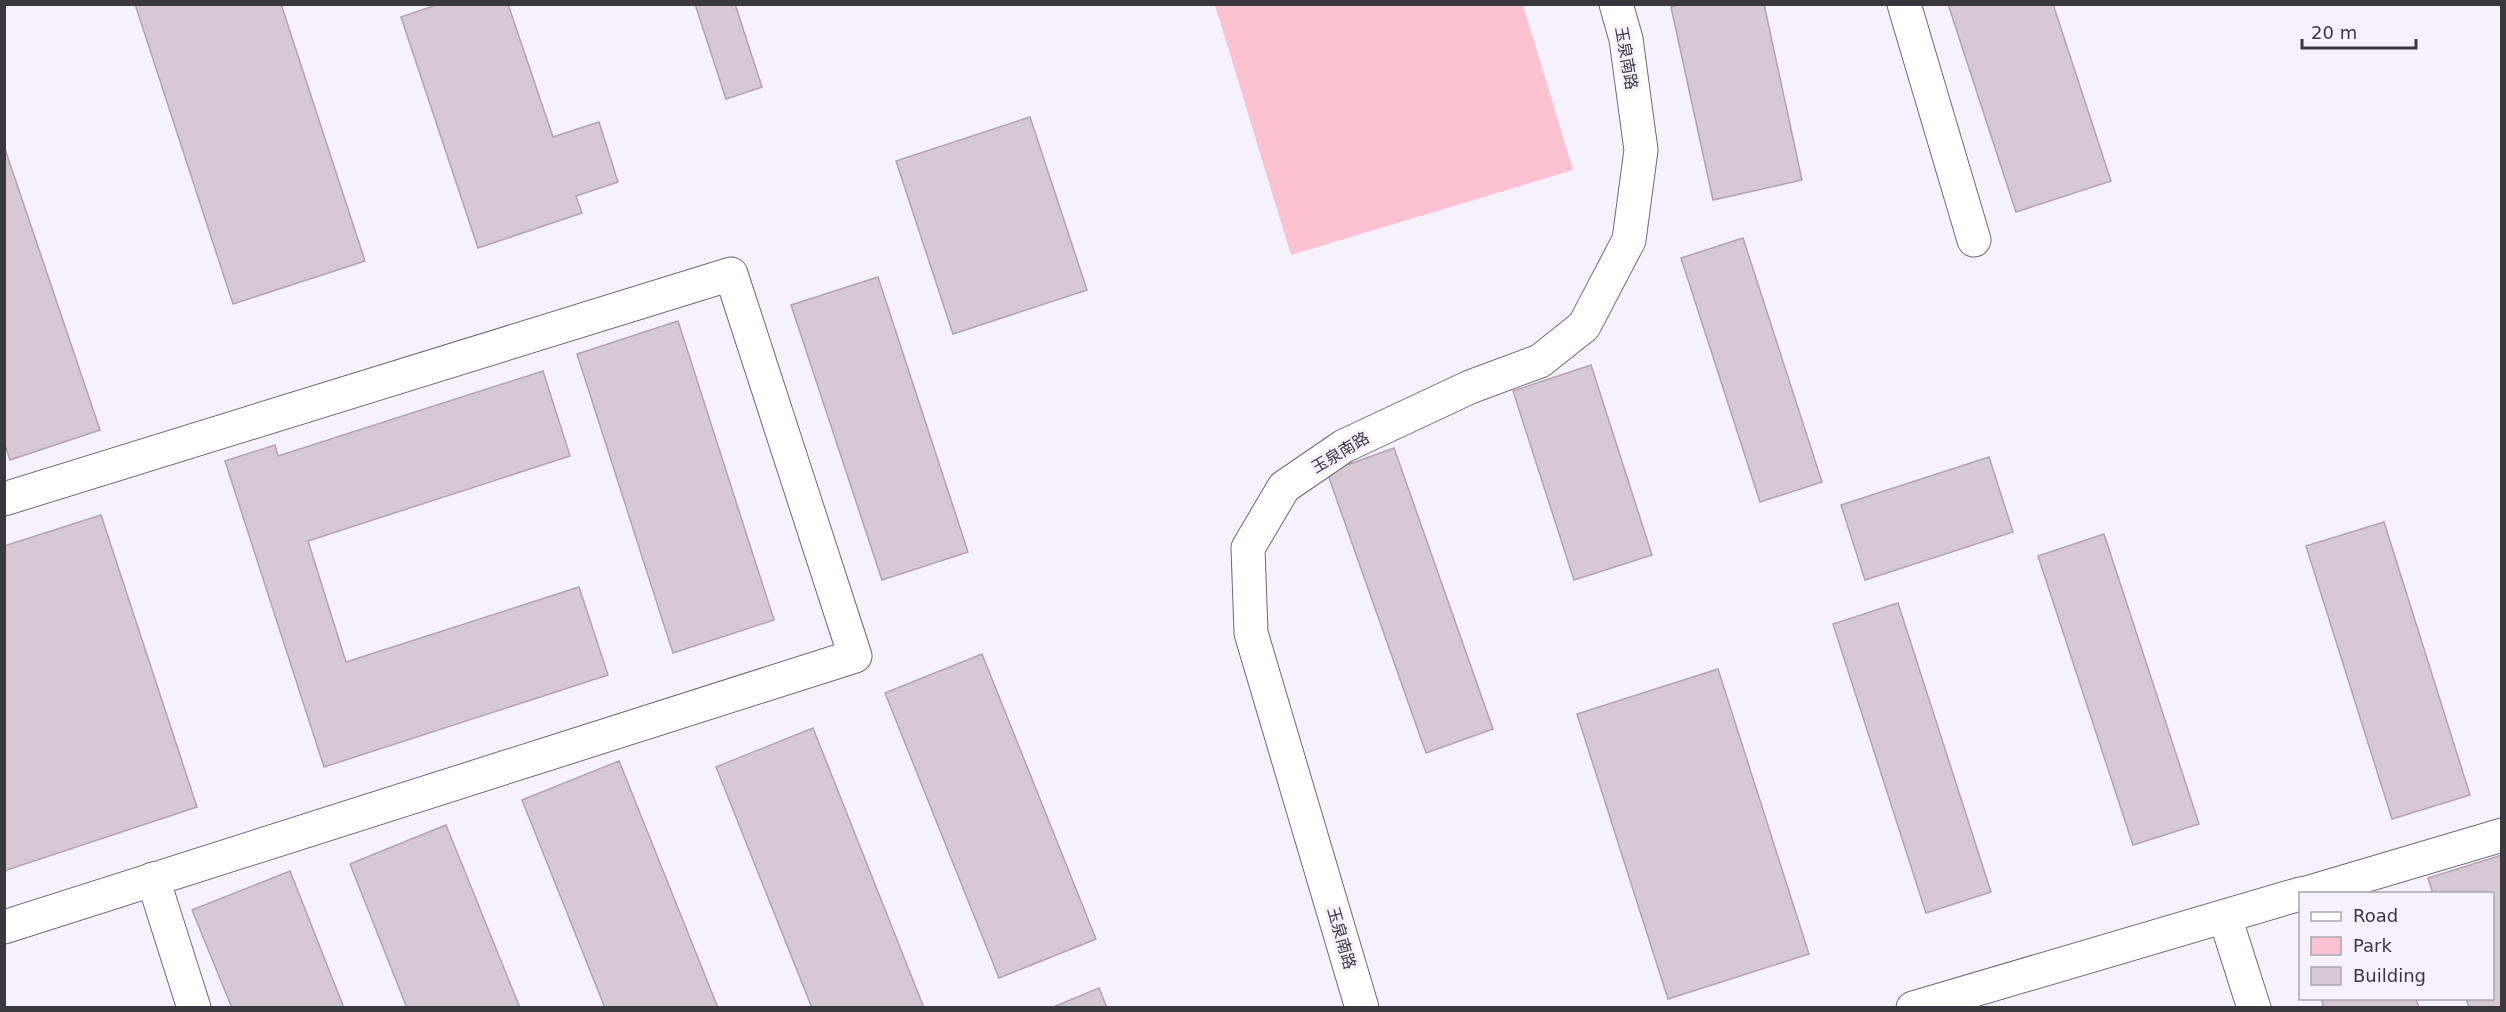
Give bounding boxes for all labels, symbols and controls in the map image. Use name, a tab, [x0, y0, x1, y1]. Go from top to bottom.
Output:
scale bar	[2302, 12, 2416, 50]
text: 20 m	[2311, 22, 2357, 43]
street label: 玉泉南路	[1612, 25, 1641, 91]
street label: 玉泉南路	[1308, 428, 1373, 477]
legend	[2299, 892, 2494, 1000]
street label: 玉泉南路	[1324, 905, 1359, 972]
text: Road	[2353, 905, 2398, 926]
text: Park	[2353, 935, 2392, 956]
text: Building	[2353, 965, 2426, 986]

